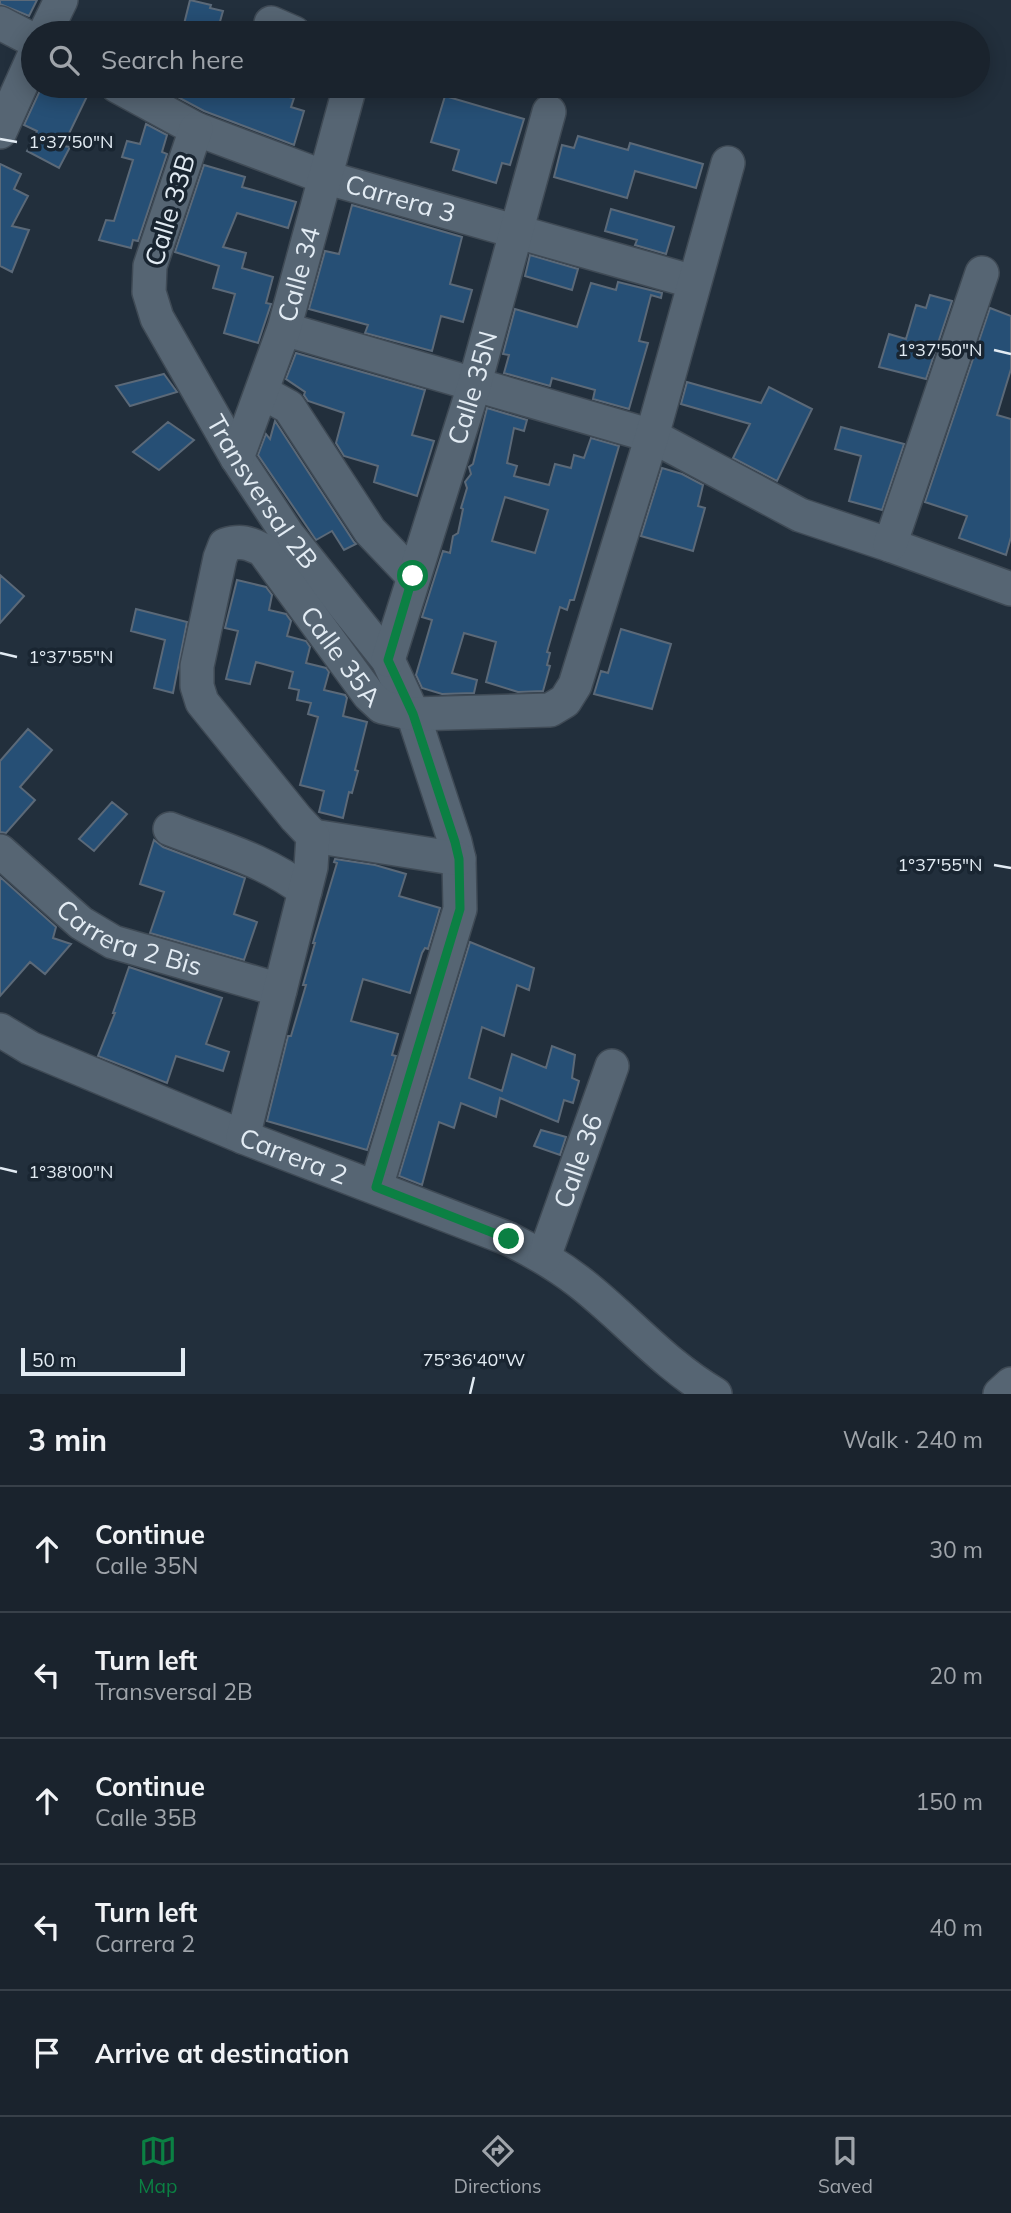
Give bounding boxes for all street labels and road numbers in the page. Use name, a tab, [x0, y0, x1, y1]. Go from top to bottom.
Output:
street label: Calle 33B	[137, 150, 202, 270]
street label: Carrera 3	[342, 167, 459, 230]
street label: Calle 34	[270, 223, 327, 326]
street label: Calle 35N	[440, 327, 504, 449]
street label: Transversal 2B	[200, 409, 326, 575]
street label: Calle 35A	[293, 599, 388, 714]
street label: Carrera 2 Bis	[50, 892, 206, 983]
street label: Calle 36	[546, 1109, 610, 1212]
street label: Carrera 2	[235, 1120, 353, 1192]

